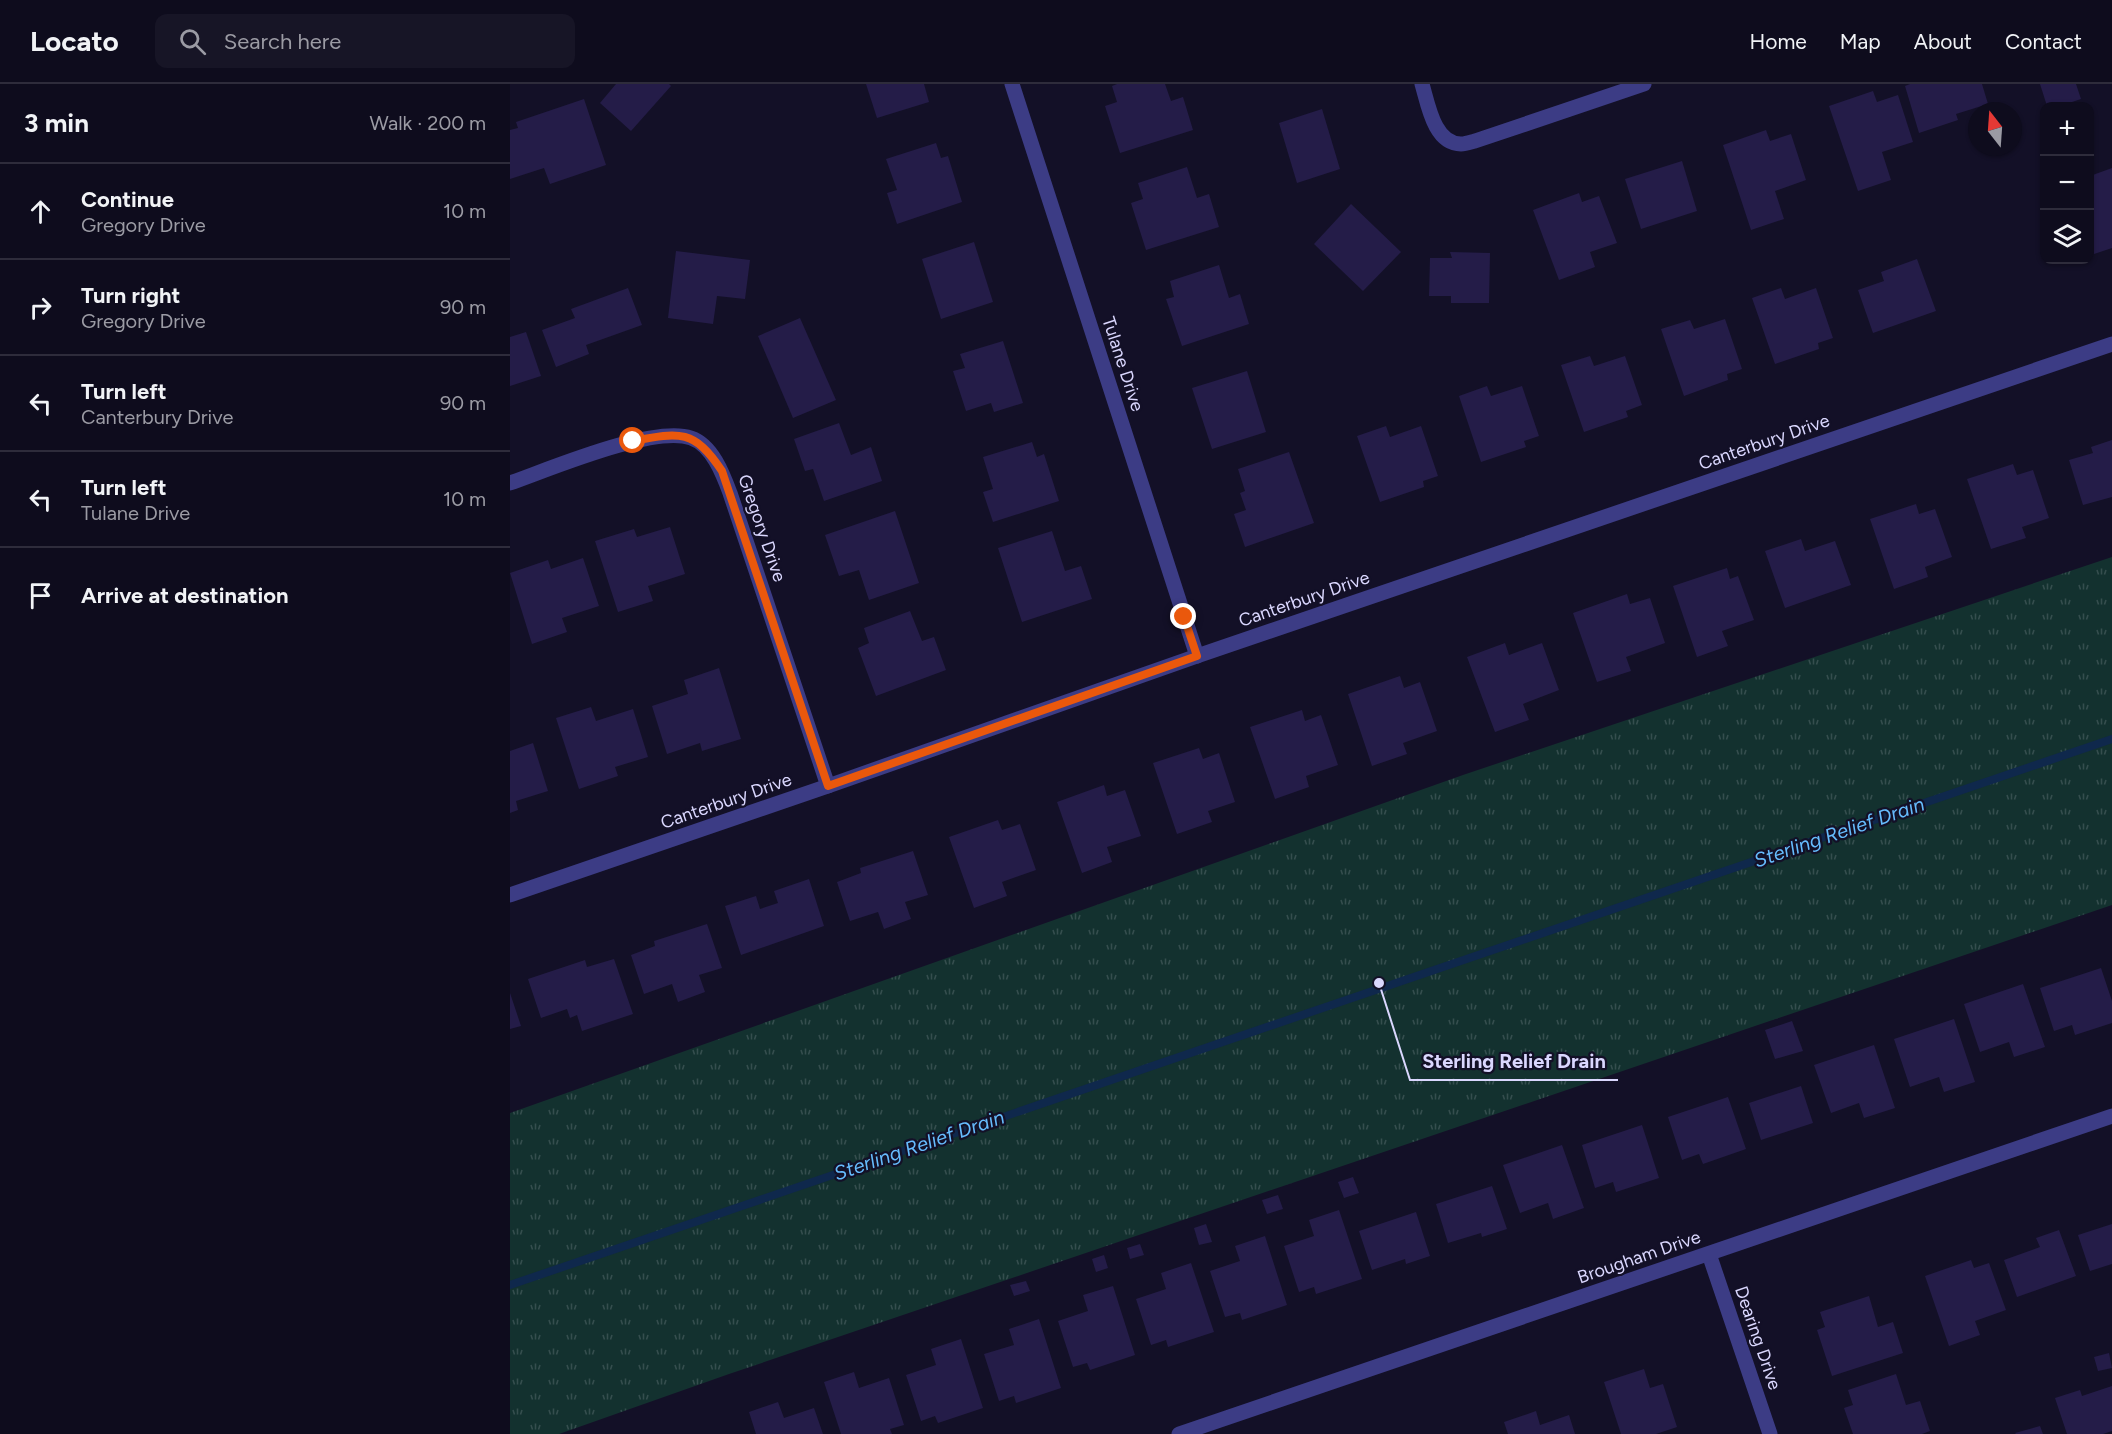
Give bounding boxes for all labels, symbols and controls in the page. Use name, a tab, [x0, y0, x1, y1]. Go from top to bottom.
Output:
search box	[155, 14, 575, 68]
text: Locato	[30, 24, 119, 58]
icon: search	[176, 25, 209, 58]
text: Search here	[224, 28, 341, 55]
text: Home	[1750, 29, 1807, 54]
text: Map	[1840, 29, 1881, 54]
text: About	[1914, 29, 1972, 54]
text: Contact	[2005, 29, 2082, 54]
north arrow	[1968, 102, 2022, 156]
map controls	[2040, 102, 2094, 264]
button: +	[2040, 102, 2094, 156]
text: 3 min	[24, 107, 89, 139]
text: Walk · 200 m	[370, 111, 486, 135]
button: −	[2040, 156, 2094, 210]
text: Continue	[81, 186, 174, 213]
icon: ahead	[24, 195, 57, 228]
text: 10 m	[443, 199, 486, 223]
button: layers	[2040, 210, 2094, 264]
text: Gregory Drive	[81, 213, 206, 237]
text: Turn right	[81, 282, 180, 309]
icon: right	[24, 291, 57, 324]
text: 90 m	[440, 295, 486, 319]
text: Gregory Drive	[81, 309, 206, 333]
street label: Tulane Drive	[1097, 314, 1149, 414]
text: Turn left	[81, 378, 167, 405]
icon: left	[24, 387, 57, 420]
text: 90 m	[440, 391, 486, 415]
text: Canterbury Drive	[81, 405, 233, 429]
street label: Canterbury Drive	[1696, 409, 1833, 475]
route start	[619, 427, 645, 453]
street label: Gregory Drive	[733, 471, 791, 585]
text: Turn left	[81, 474, 167, 501]
icon: left	[24, 483, 57, 516]
text: 10 m	[443, 487, 486, 511]
text: Tulane Drive	[81, 501, 190, 525]
street label: Canterbury Drive	[1236, 566, 1373, 632]
icon: arrive	[24, 579, 57, 612]
text: Arrive at destination	[81, 582, 289, 609]
route end	[1170, 603, 1196, 629]
street label: Canterbury Drive	[658, 768, 795, 834]
water label: Sterling Relief Drain	[1751, 792, 1927, 872]
callout: Sterling Relief Drain	[1410, 1042, 1618, 1080]
text: Sterling Relief Drain	[1422, 1049, 1606, 1073]
water label: Sterling Relief Drain	[831, 1105, 1007, 1185]
street label: Brougham Drive	[1575, 1226, 1704, 1288]
street label: Dearing Drive	[1730, 1283, 1786, 1393]

